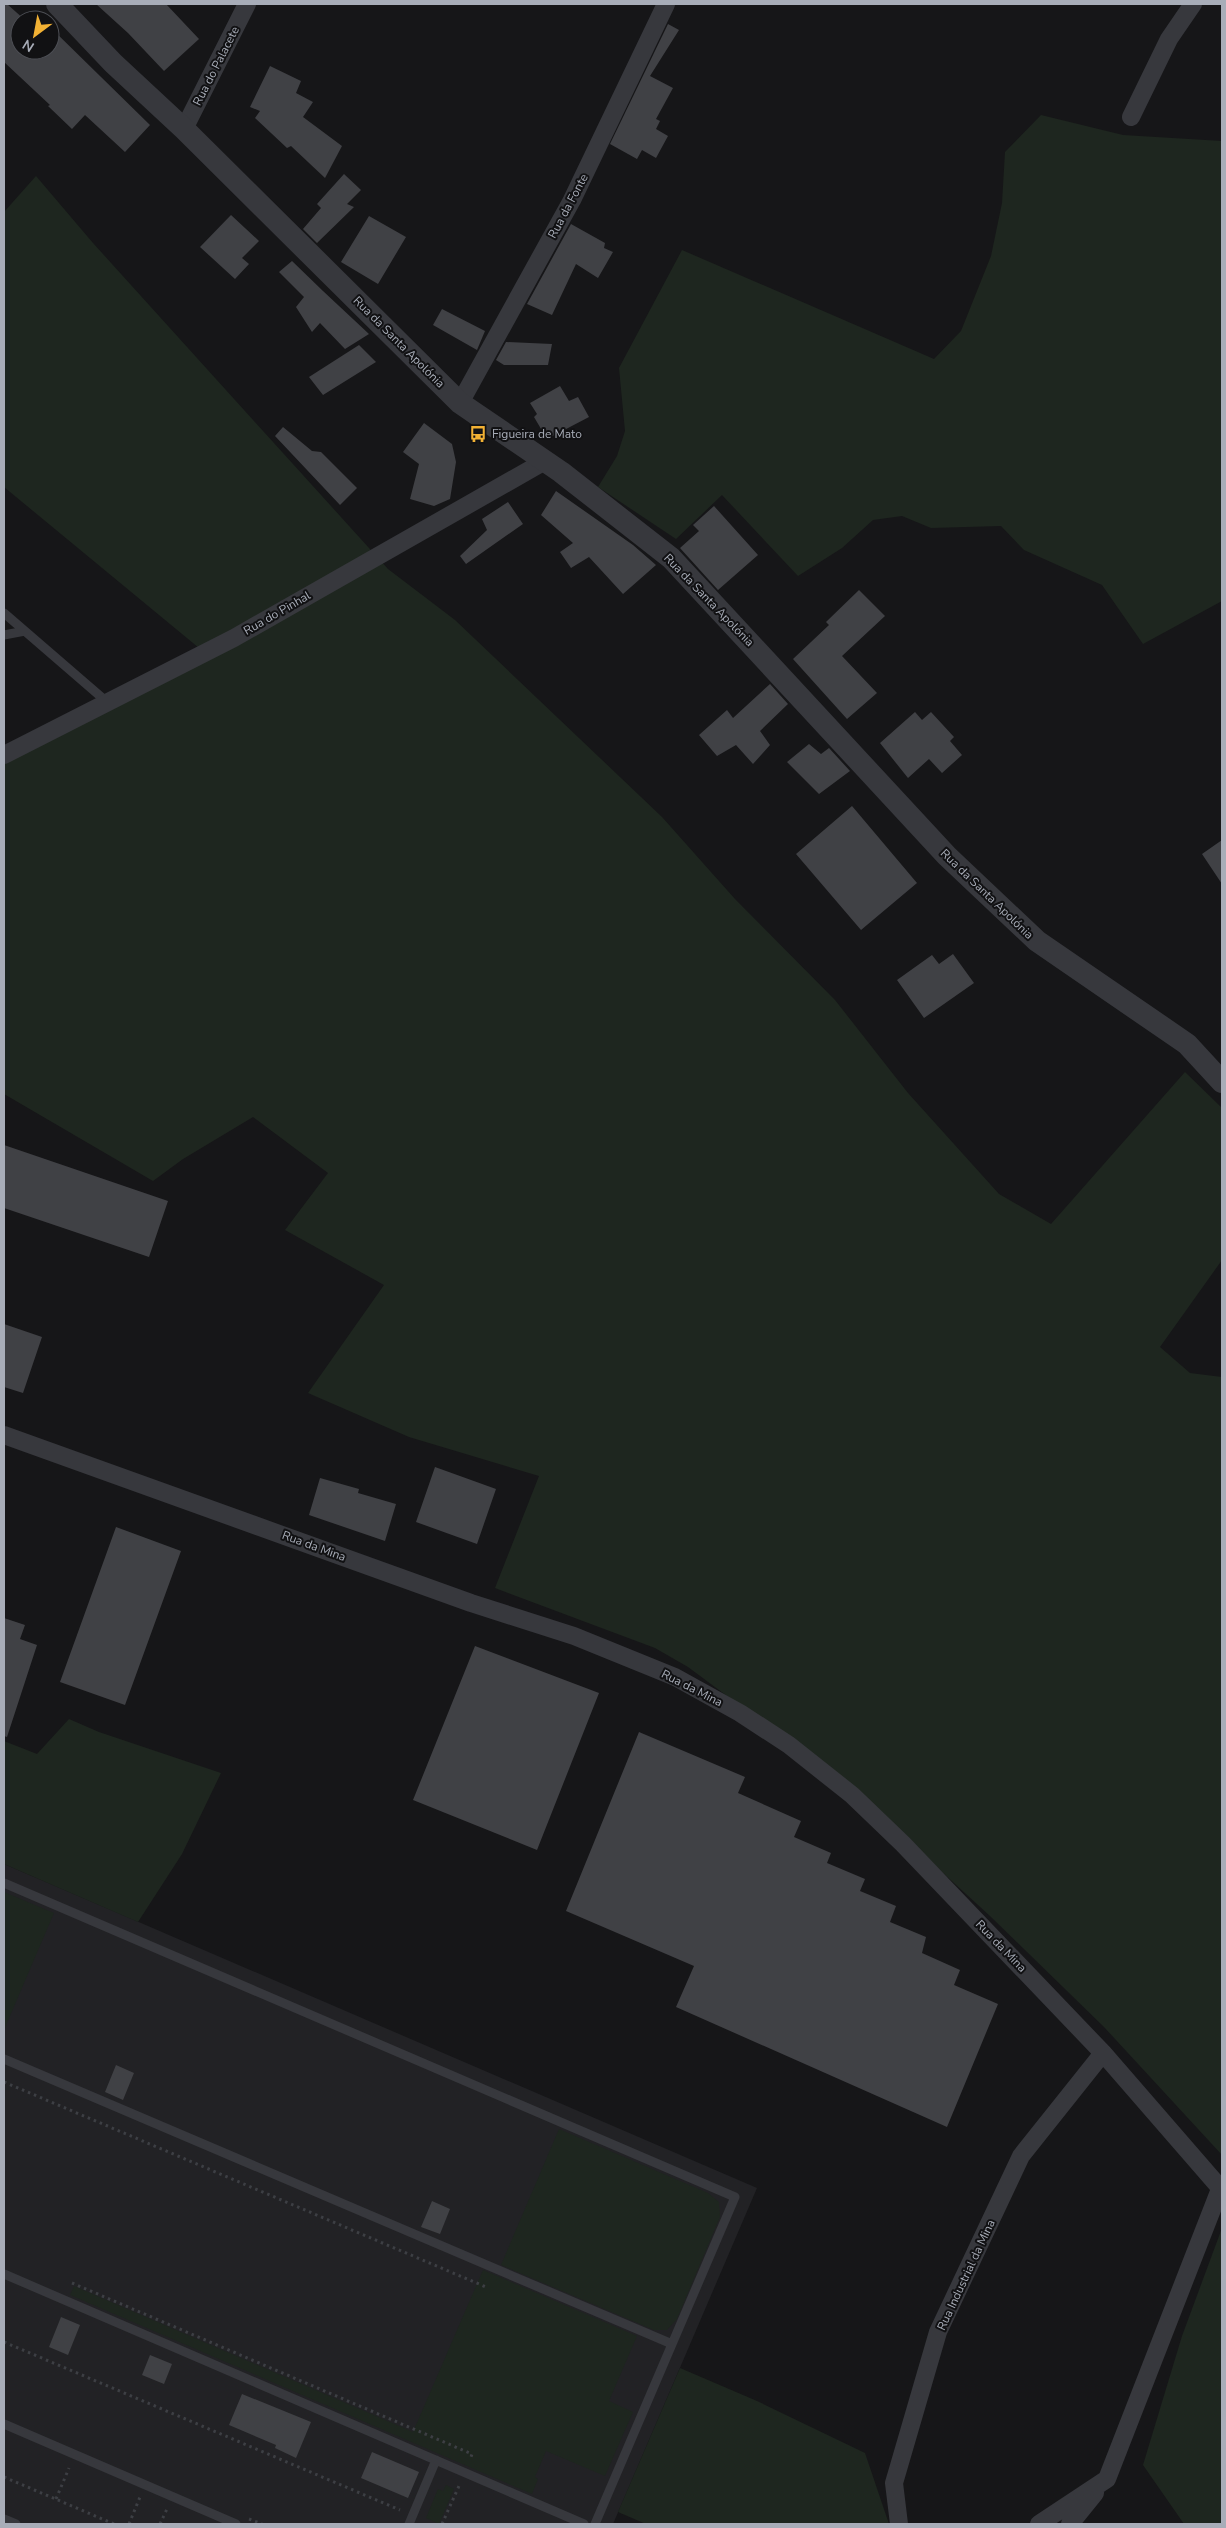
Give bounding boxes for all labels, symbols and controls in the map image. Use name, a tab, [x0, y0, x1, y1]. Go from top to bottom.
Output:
north arrow	[10, 10, 60, 60]
street label: Rua do Palacete	[189, 24, 243, 108]
text: N	[19, 35, 38, 56]
street label: Rua da Fonte	[544, 171, 592, 241]
street label: Rua da Santa Apolónia	[350, 293, 448, 391]
bus stop icon: Figueira de Mato	[468, 424, 488, 444]
place label: Figueira de Mato	[492, 426, 582, 442]
street label: Rua da Santa Apolónia	[660, 550, 758, 650]
street label: Rua do Pinhal	[241, 587, 314, 639]
street label: Rua da Santa Apolónia	[937, 845, 1037, 943]
street label: Rua da Mina	[280, 1527, 348, 1565]
street label: Rua da Mina	[659, 1666, 725, 1710]
street label: Rua da Mina	[972, 1916, 1030, 1976]
street label: Rua Industrial da Mina	[933, 2217, 999, 2333]

